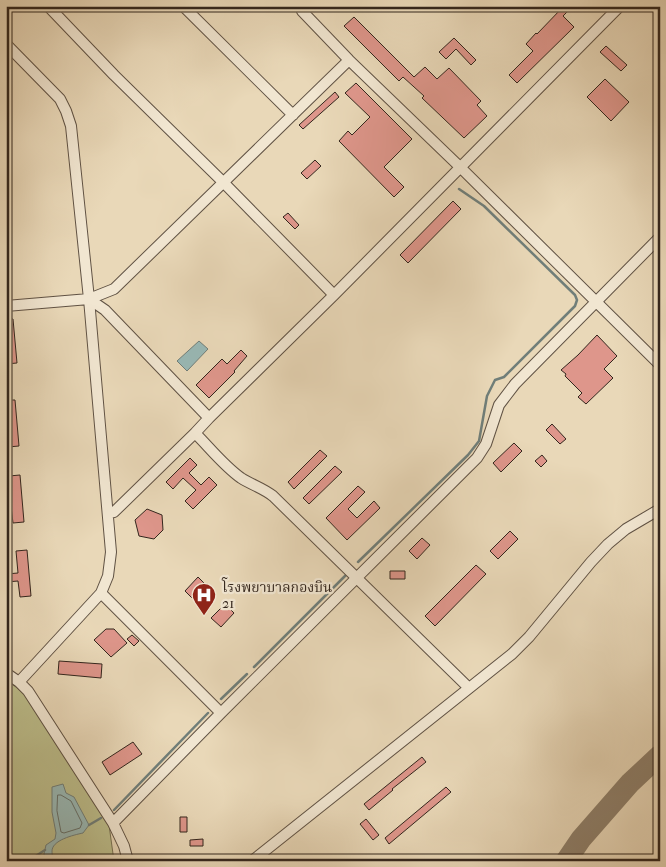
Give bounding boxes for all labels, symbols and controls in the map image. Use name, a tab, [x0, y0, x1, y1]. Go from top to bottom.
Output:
place label: โรงพยาบาลกองบิน 21	[221, 577, 332, 612]
hospital icon: โรงพยาบาลกองบิน 21	[191, 582, 217, 616]

